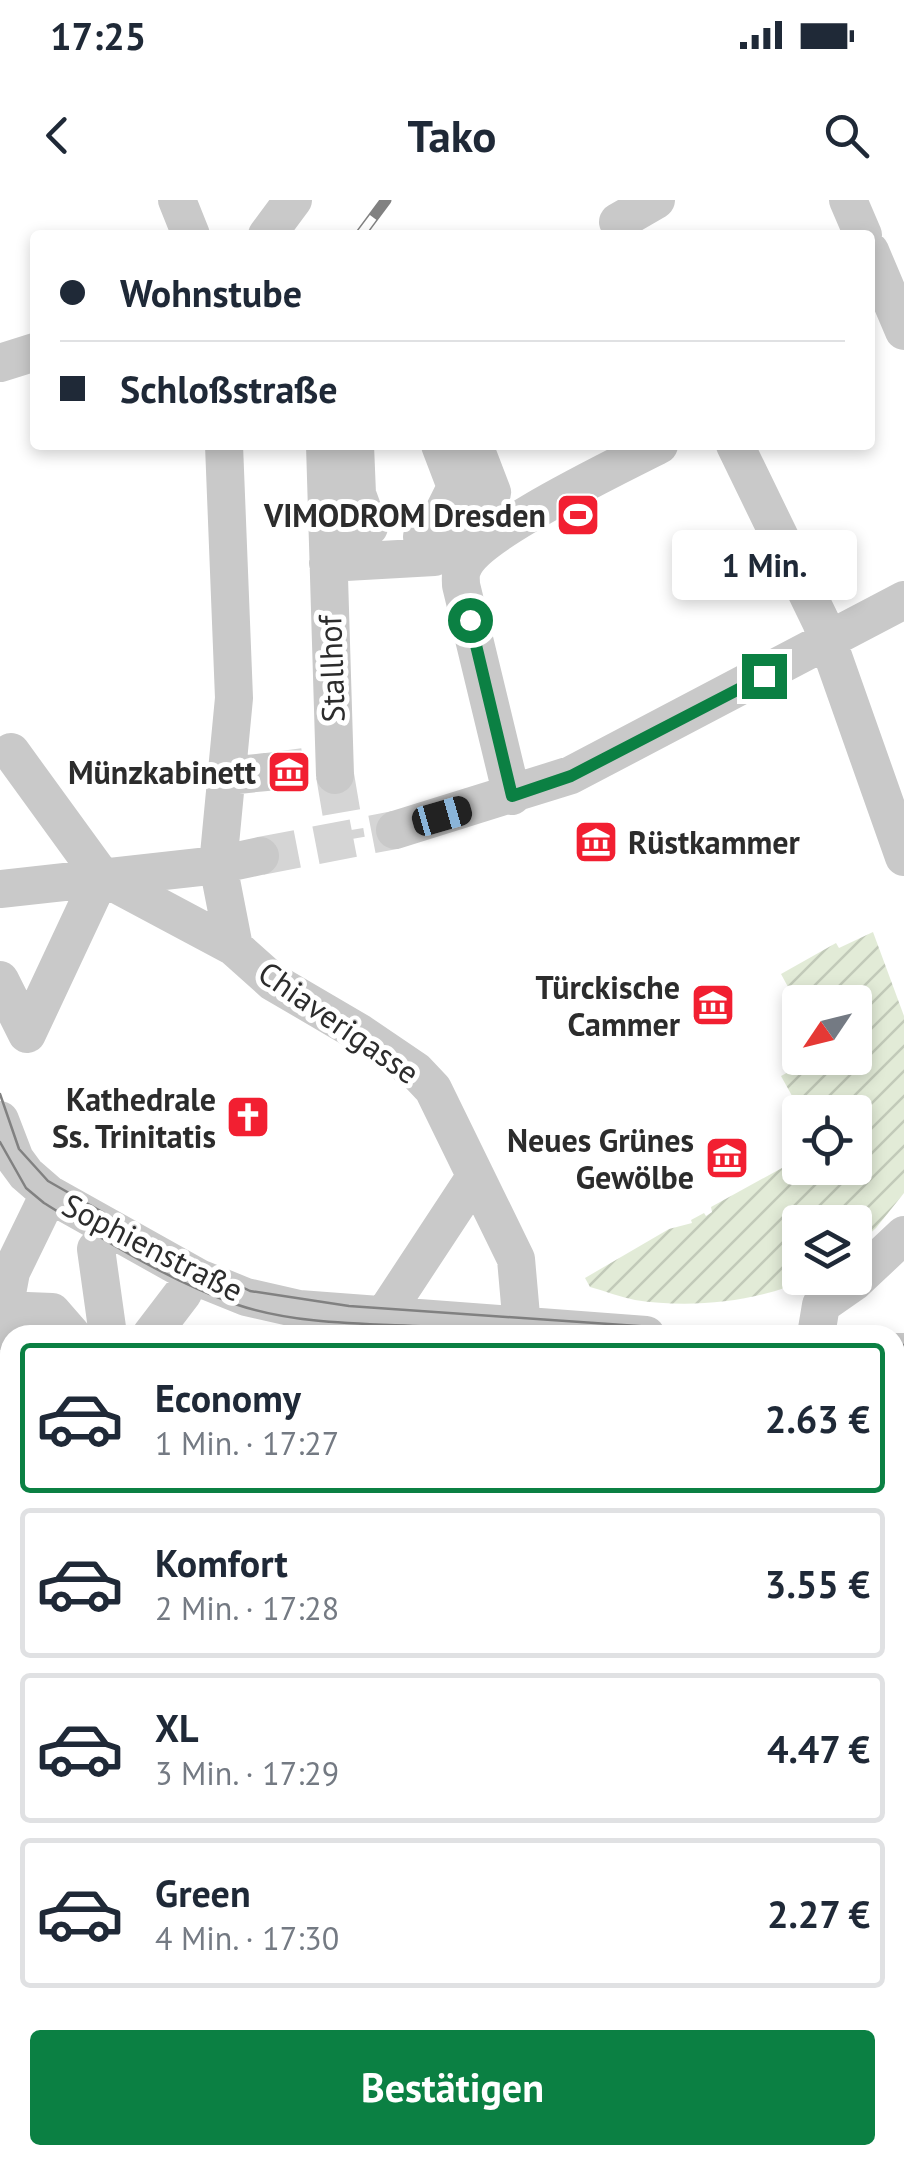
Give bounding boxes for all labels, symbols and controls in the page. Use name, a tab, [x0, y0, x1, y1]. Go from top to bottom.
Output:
text: 17:25	[50, 11, 146, 60]
text: Tako	[408, 106, 496, 164]
icon: back	[30, 108, 85, 163]
icon: search	[819, 108, 874, 163]
text: Wohnstube	[120, 268, 302, 317]
text: Schloßstraße	[120, 364, 338, 413]
sports icon: VIMODROM Dresden	[555, 492, 601, 538]
place label: VIMODROM Dresden	[263, 494, 546, 536]
callout: 1 Min.	[672, 531, 856, 601]
text: 1 Min.	[722, 544, 807, 586]
route start	[448, 598, 493, 643]
street label: Stallhof	[308, 613, 354, 723]
route end	[742, 654, 787, 699]
museum icon: Münzkabinett	[266, 749, 312, 795]
place label: Münzkabinett	[68, 751, 257, 793]
car	[409, 793, 475, 839]
museum icon: Rüstkammer	[573, 819, 619, 865]
place label: Rüstkammer	[628, 821, 801, 863]
street label: Chiaverigasse	[250, 951, 428, 1093]
place label: Türckische Cammer	[536, 966, 681, 1045]
museum icon: Türckische Cammer	[690, 982, 736, 1028]
north arrow	[782, 985, 872, 1075]
map controls	[782, 985, 872, 1295]
place label: Kathedrale Ss. Trinitatis	[52, 1078, 216, 1157]
church icon: Kathedrale Ss. Trinitatis	[225, 1094, 271, 1140]
button: locate	[782, 1095, 872, 1185]
place label: Neues Grünes Gewölbe	[507, 1119, 694, 1198]
museum icon: Neues Grünes Gewölbe	[704, 1135, 750, 1181]
street label: Sophienstraße	[55, 1183, 251, 1311]
button: layers	[782, 1205, 872, 1295]
icon: car	[35, 1373, 125, 1463]
text: Economy	[155, 1373, 301, 1422]
text: 2.63 €	[765, 1394, 870, 1443]
text: 1 Min. · 17:27	[155, 1422, 339, 1464]
icon: car	[35, 1538, 125, 1628]
text: Komfort	[155, 1538, 288, 1587]
text: 3.55 €	[765, 1559, 870, 1608]
text: 2 Min. · 17:28	[155, 1587, 339, 1629]
icon: car	[35, 1703, 125, 1793]
text: XL	[155, 1703, 199, 1752]
text: 4.47 €	[767, 1724, 870, 1773]
text: 3 Min. · 17:29	[155, 1752, 339, 1794]
icon: car	[35, 1868, 125, 1958]
text: Green	[155, 1868, 251, 1917]
text: 2.27 €	[767, 1889, 870, 1938]
text: 4 Min. · 17:30	[155, 1917, 339, 1959]
button: Bestätigen	[30, 2030, 875, 2145]

